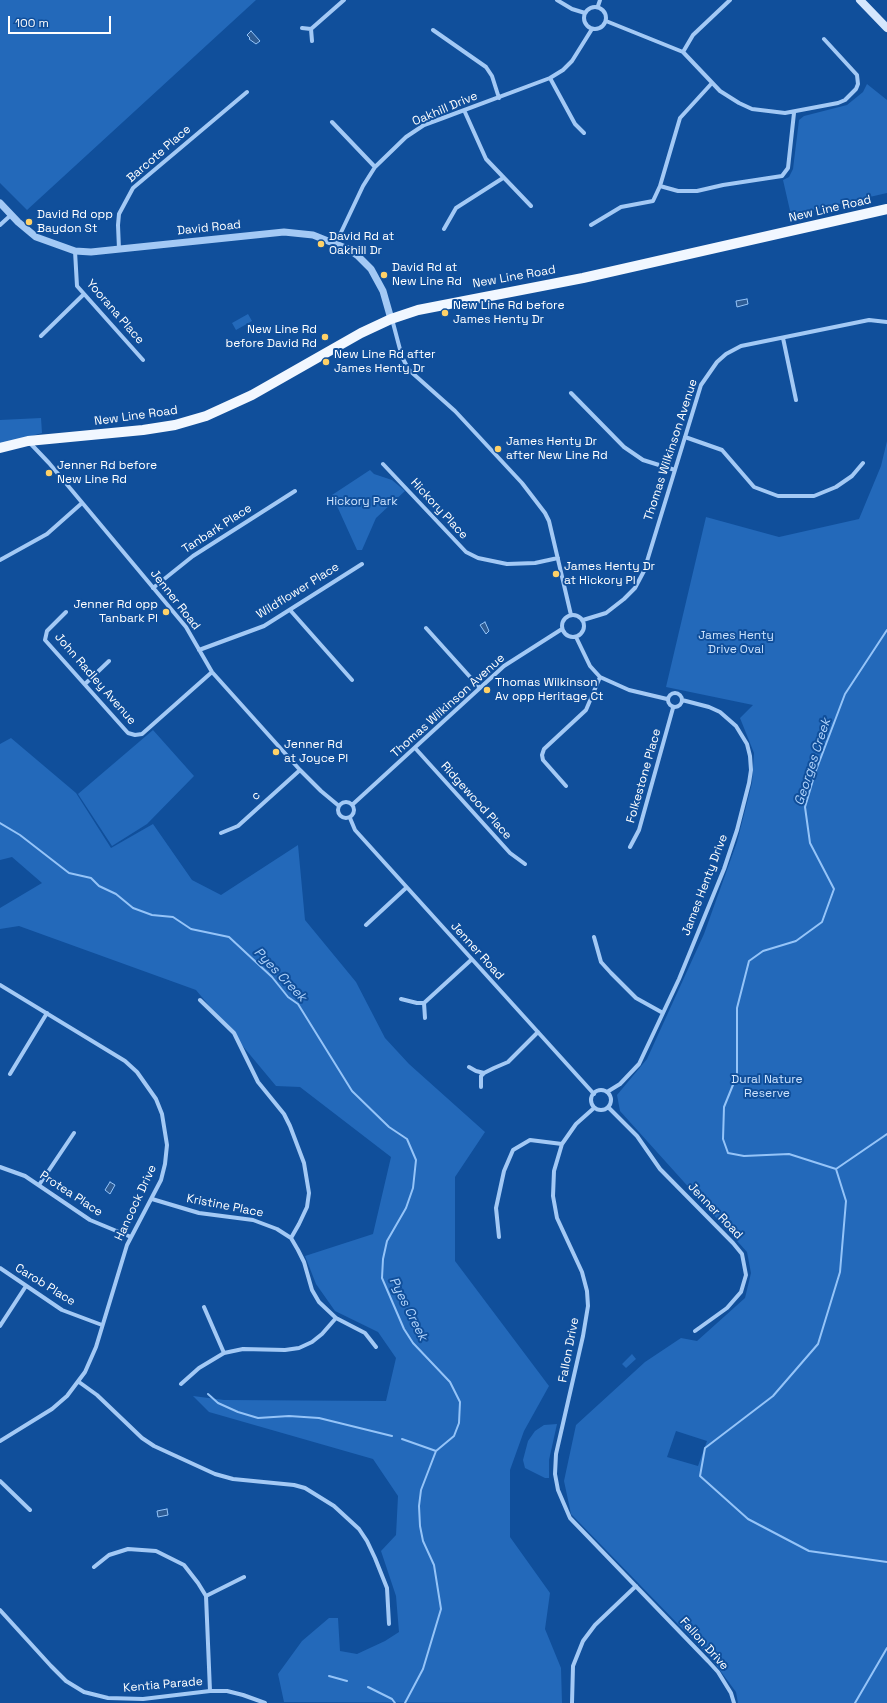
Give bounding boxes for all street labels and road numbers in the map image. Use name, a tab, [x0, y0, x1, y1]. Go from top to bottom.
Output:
street label: Oakhill Drive	[410, 89, 480, 129]
street label: Barcote Place	[124, 122, 194, 186]
street label: New Line Road	[787, 193, 873, 225]
street label: David Road	[176, 217, 242, 239]
street label: New Line Road	[471, 263, 557, 291]
street label: Yoorana Place	[83, 277, 147, 347]
street label: Thomas Wilkinson Avenue	[641, 377, 701, 523]
street label: New Line Road	[93, 403, 179, 429]
street label: Hickory Place	[407, 476, 471, 542]
street label: Tanbark Place	[179, 501, 255, 557]
street label: Wildflower Place	[254, 560, 342, 622]
street label: Jenner Road	[147, 567, 203, 633]
street label: John Radley Avenue	[51, 630, 139, 728]
street label: Thomas Wilkinson Avenue	[388, 651, 508, 761]
street label: Folkestone Place	[624, 727, 664, 825]
street label: Ridgewood Place	[437, 759, 515, 843]
street label: c	[249, 788, 263, 804]
street label: James Henty Drive	[679, 832, 731, 938]
street label: Jenner Road	[447, 919, 507, 983]
street label: Hancock Drive	[112, 1163, 160, 1243]
street label: Protea Place	[37, 1168, 105, 1220]
street label: Jenner Road	[685, 1180, 745, 1242]
street label: Kristine Place	[185, 1191, 265, 1221]
street label: Carob Place	[12, 1261, 78, 1309]
street label: Fallon Drive	[556, 1316, 582, 1384]
street label: Fallon Drive	[677, 1615, 731, 1673]
street label: Kentia Parade	[123, 1674, 203, 1696]

